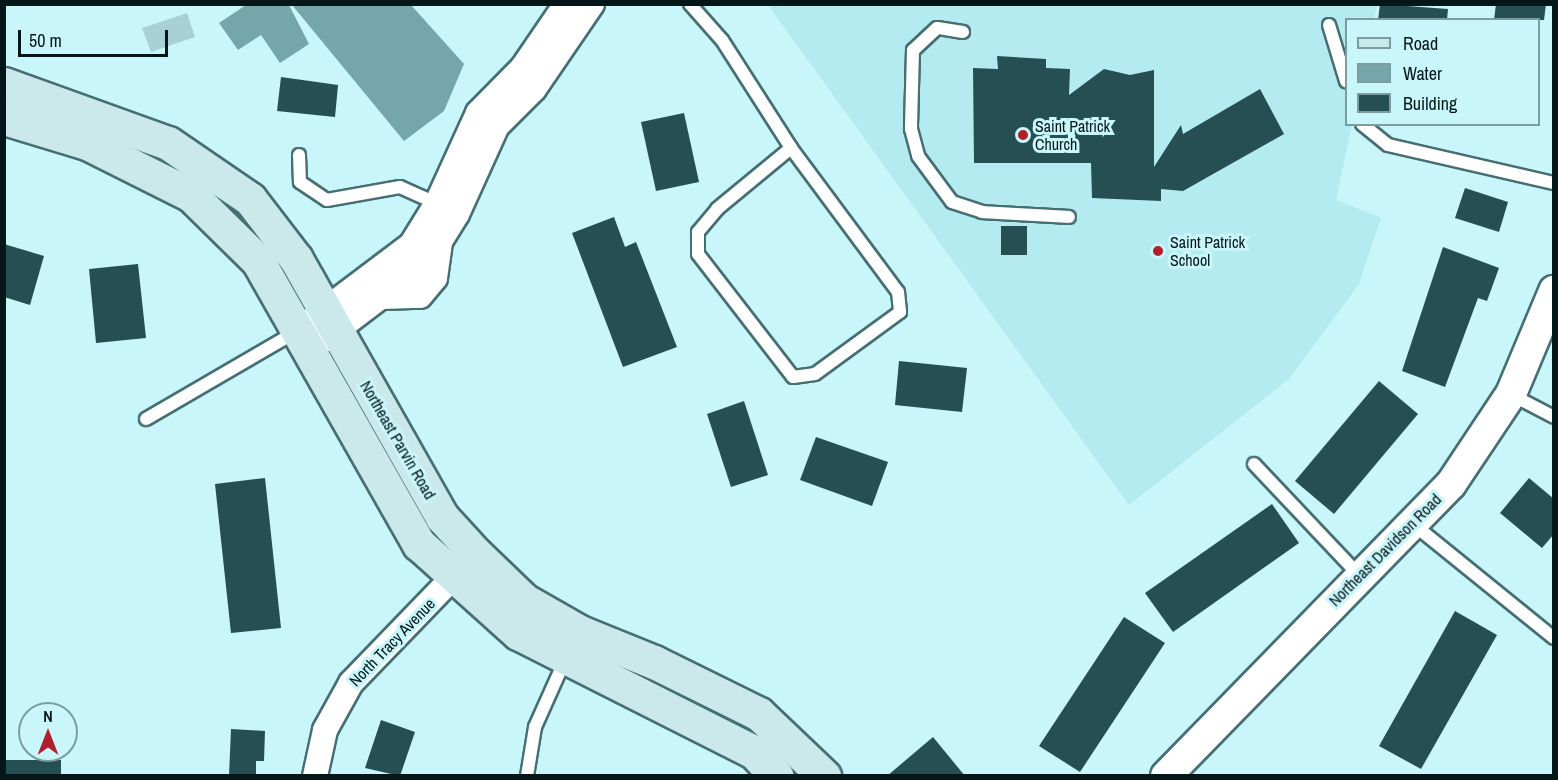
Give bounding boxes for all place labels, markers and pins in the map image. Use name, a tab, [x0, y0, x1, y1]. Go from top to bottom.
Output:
place label: Saint Patrick Church	[1035, 116, 1110, 154]
marker: Saint Patrick Church	[1016, 128, 1030, 142]
place label: Saint Patrick School	[1170, 232, 1245, 270]
marker: Saint Patrick School	[1151, 244, 1165, 258]

